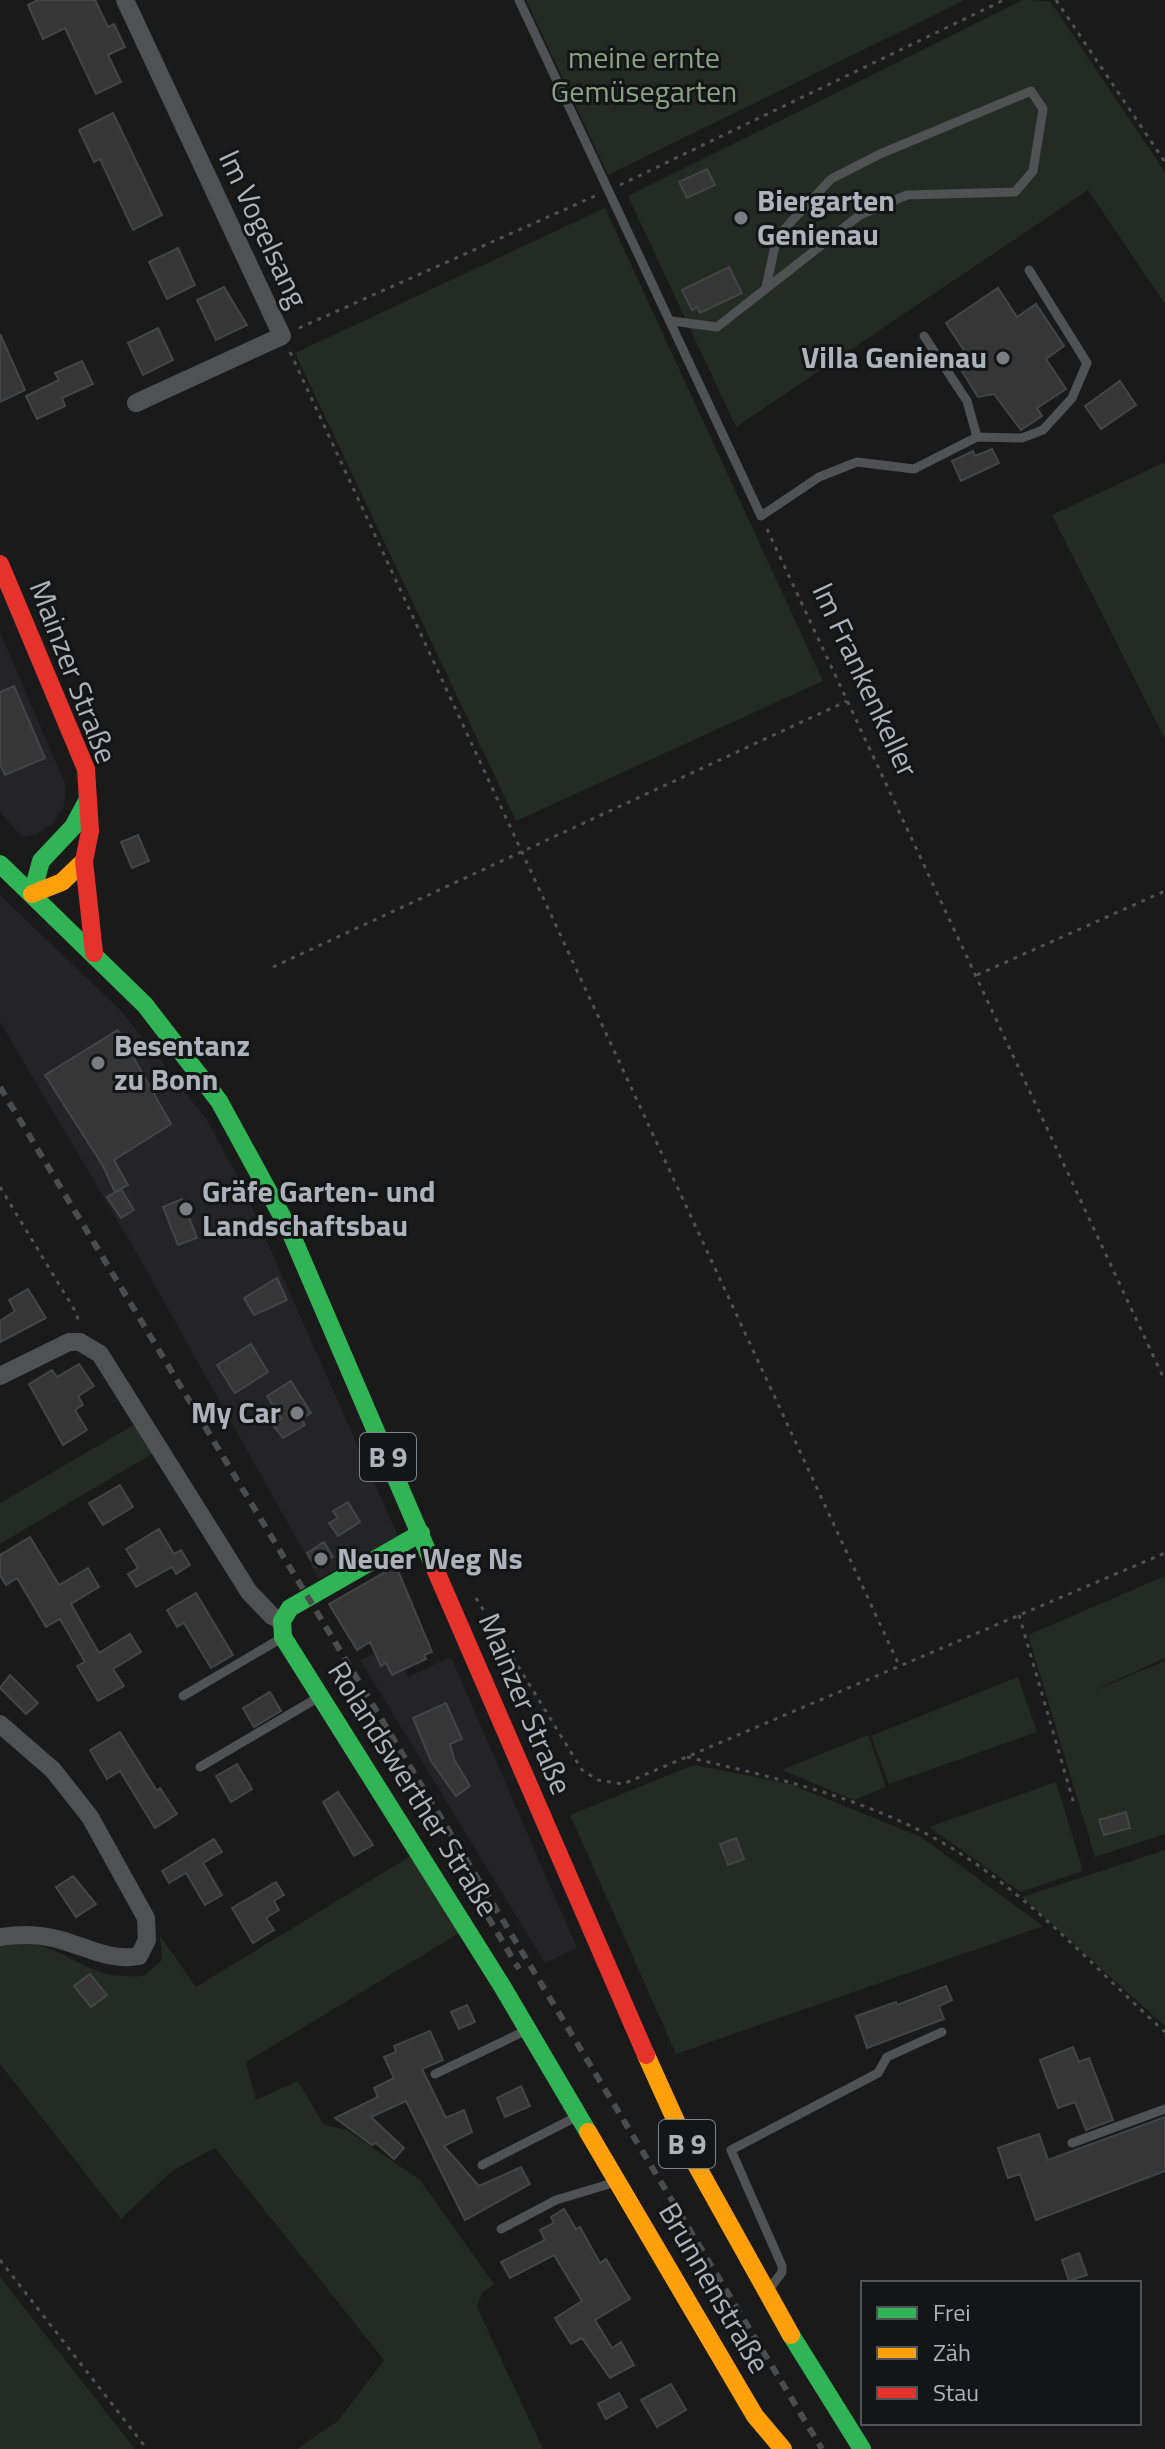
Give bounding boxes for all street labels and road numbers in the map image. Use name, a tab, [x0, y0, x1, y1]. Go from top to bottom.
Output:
street label: Im Vogelsang	[207, 142, 321, 315]
street label: Mainzer Straße	[18, 573, 130, 770]
street label: Im Frankenkeller	[801, 575, 931, 784]
road number: B 9	[360, 1433, 416, 1481]
street label: Mainzer Straße	[467, 1606, 585, 1801]
street label: Rolandswerther Straße	[317, 1652, 511, 1925]
road number: B 9	[659, 2120, 715, 2168]
street label: Brunnenstraße	[647, 2193, 782, 2382]

